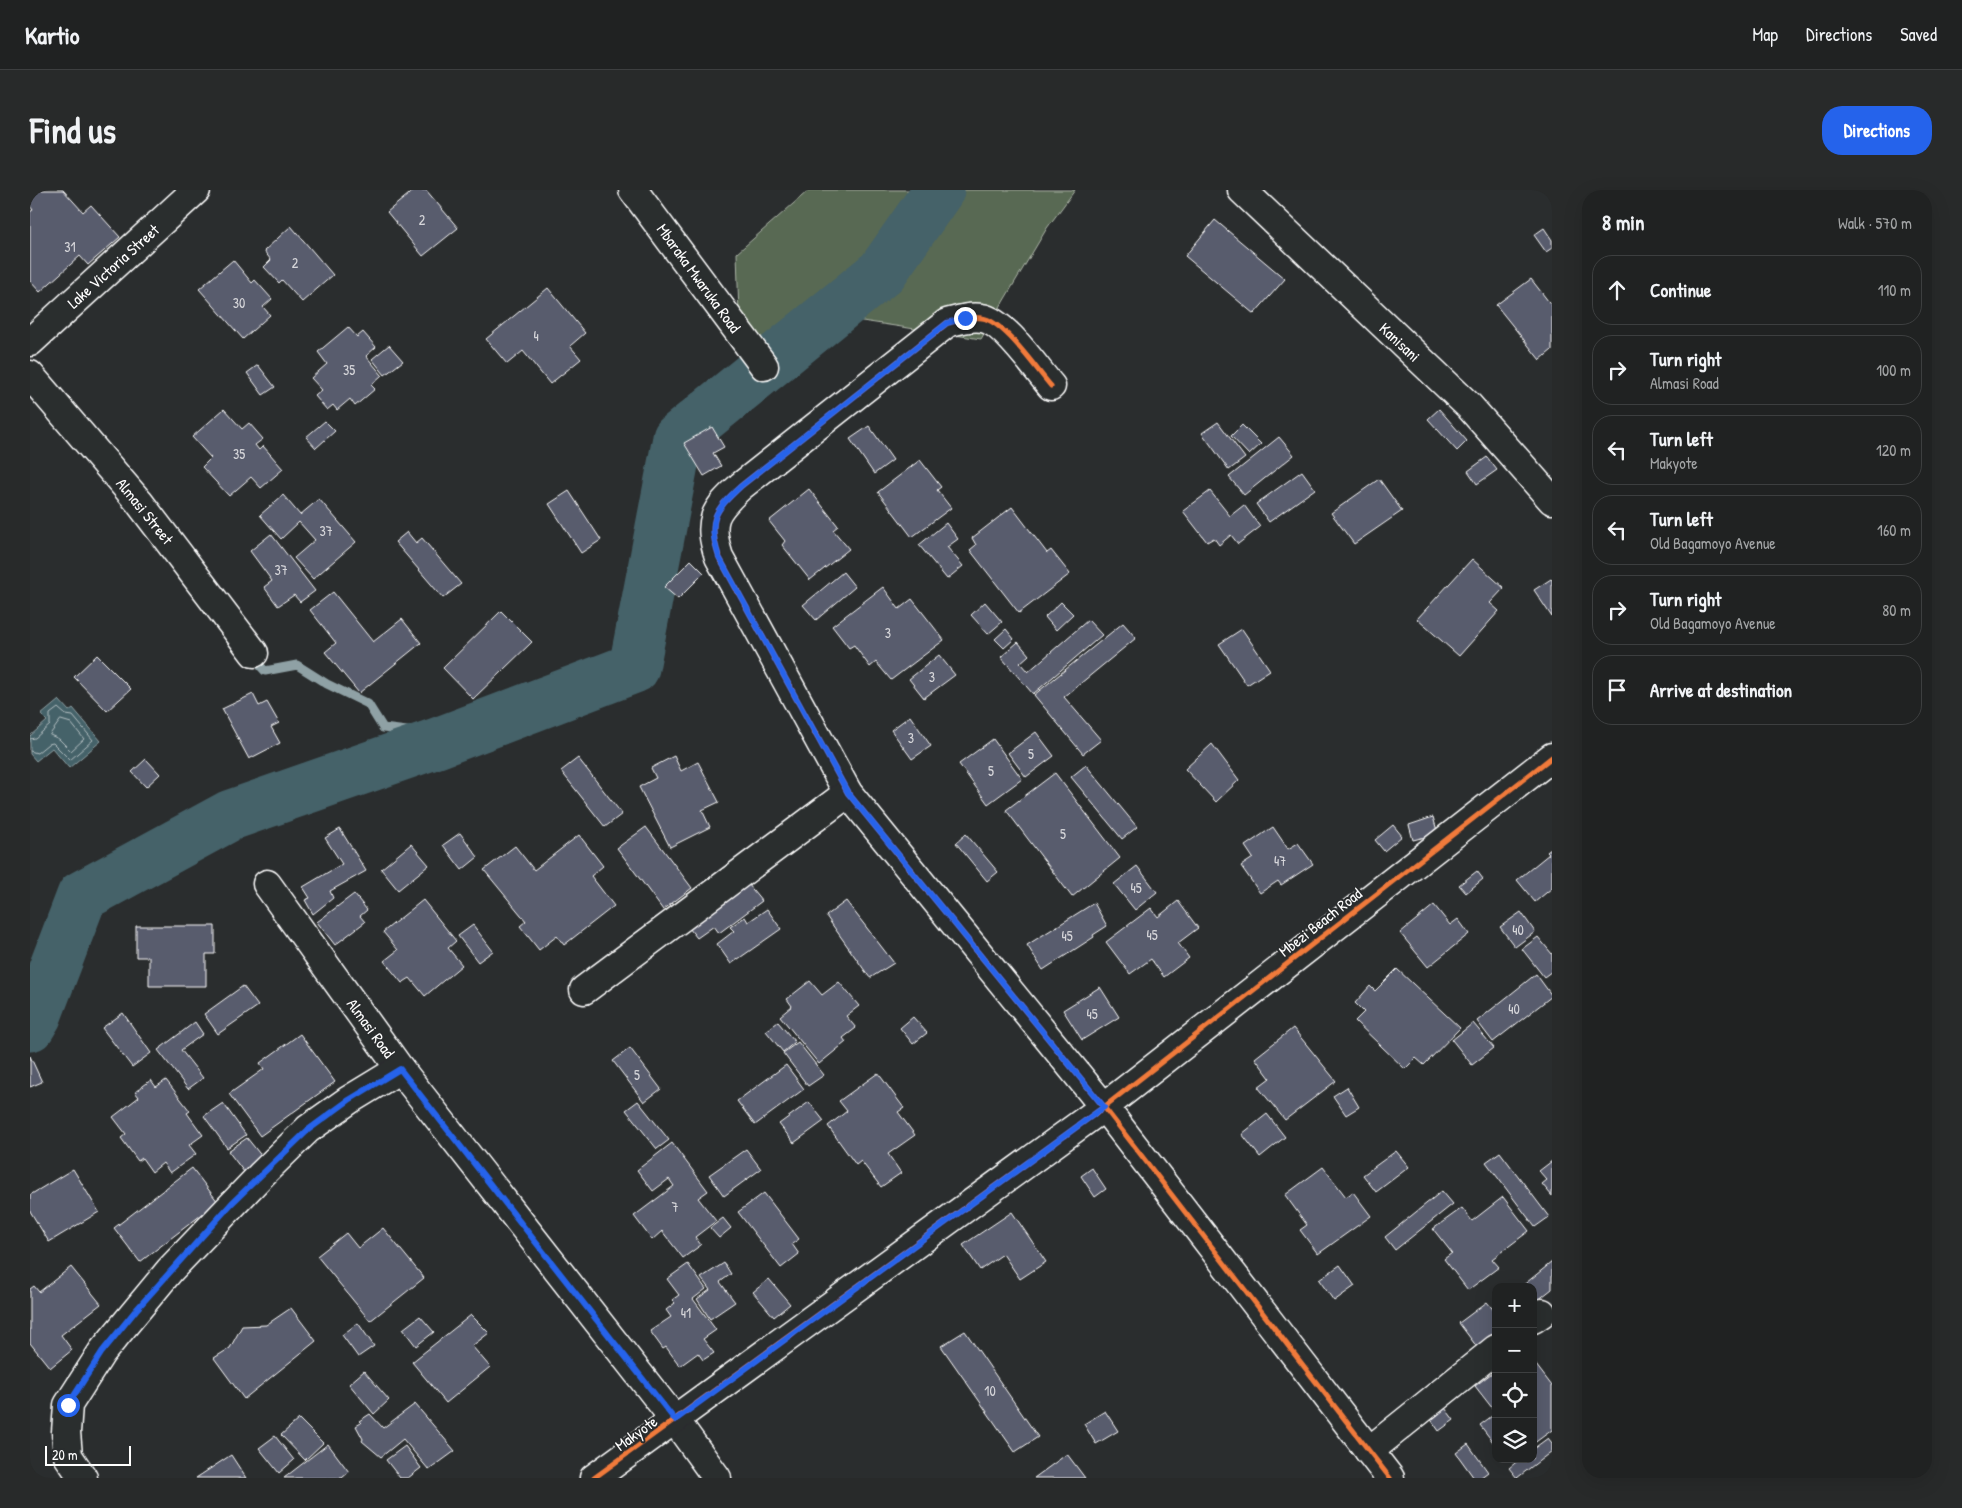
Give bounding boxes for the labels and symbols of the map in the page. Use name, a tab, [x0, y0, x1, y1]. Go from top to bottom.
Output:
house number: 2	[419, 210, 426, 229]
street label: Lake Victoria Street	[62, 218, 164, 313]
street label: Mbaraka Mwaruka Road	[652, 219, 746, 337]
house number: 31	[64, 237, 76, 256]
house number: 2	[292, 253, 299, 272]
house number: 30	[233, 293, 245, 312]
route end	[954, 307, 977, 330]
street label: Kanisani	[1375, 317, 1425, 367]
house number: 4	[533, 326, 539, 345]
house number: 35	[343, 360, 355, 379]
house number: 35	[233, 444, 245, 463]
street label: Almasi Street	[111, 473, 179, 549]
house number: 37	[319, 521, 333, 540]
house number: 37	[274, 560, 288, 579]
house number: 3	[885, 623, 891, 642]
house number: 3	[929, 667, 935, 686]
house number: 3	[908, 728, 914, 747]
house number: 5	[1028, 744, 1034, 763]
house number: 5	[988, 761, 994, 780]
house number: 5	[1060, 824, 1066, 843]
house number: 47	[1274, 851, 1286, 870]
house number: 45	[1130, 878, 1142, 897]
street label: Mbezi Beach Road	[1274, 882, 1366, 962]
house number: 40	[1512, 920, 1524, 939]
house number: 45	[1146, 925, 1158, 944]
house number: 45	[1061, 926, 1073, 945]
street label: Almasi Road	[342, 994, 400, 1062]
house number: 40	[1508, 999, 1520, 1018]
house number: 45	[1086, 1004, 1098, 1023]
house number: 5	[634, 1065, 640, 1084]
house number: 7	[672, 1197, 679, 1216]
house number: 41	[681, 1303, 691, 1322]
house number: 10	[984, 1381, 996, 1400]
route start	[57, 1394, 80, 1417]
street label: Makyote	[610, 1410, 662, 1456]
scale bar	[45, 1443, 131, 1466]

